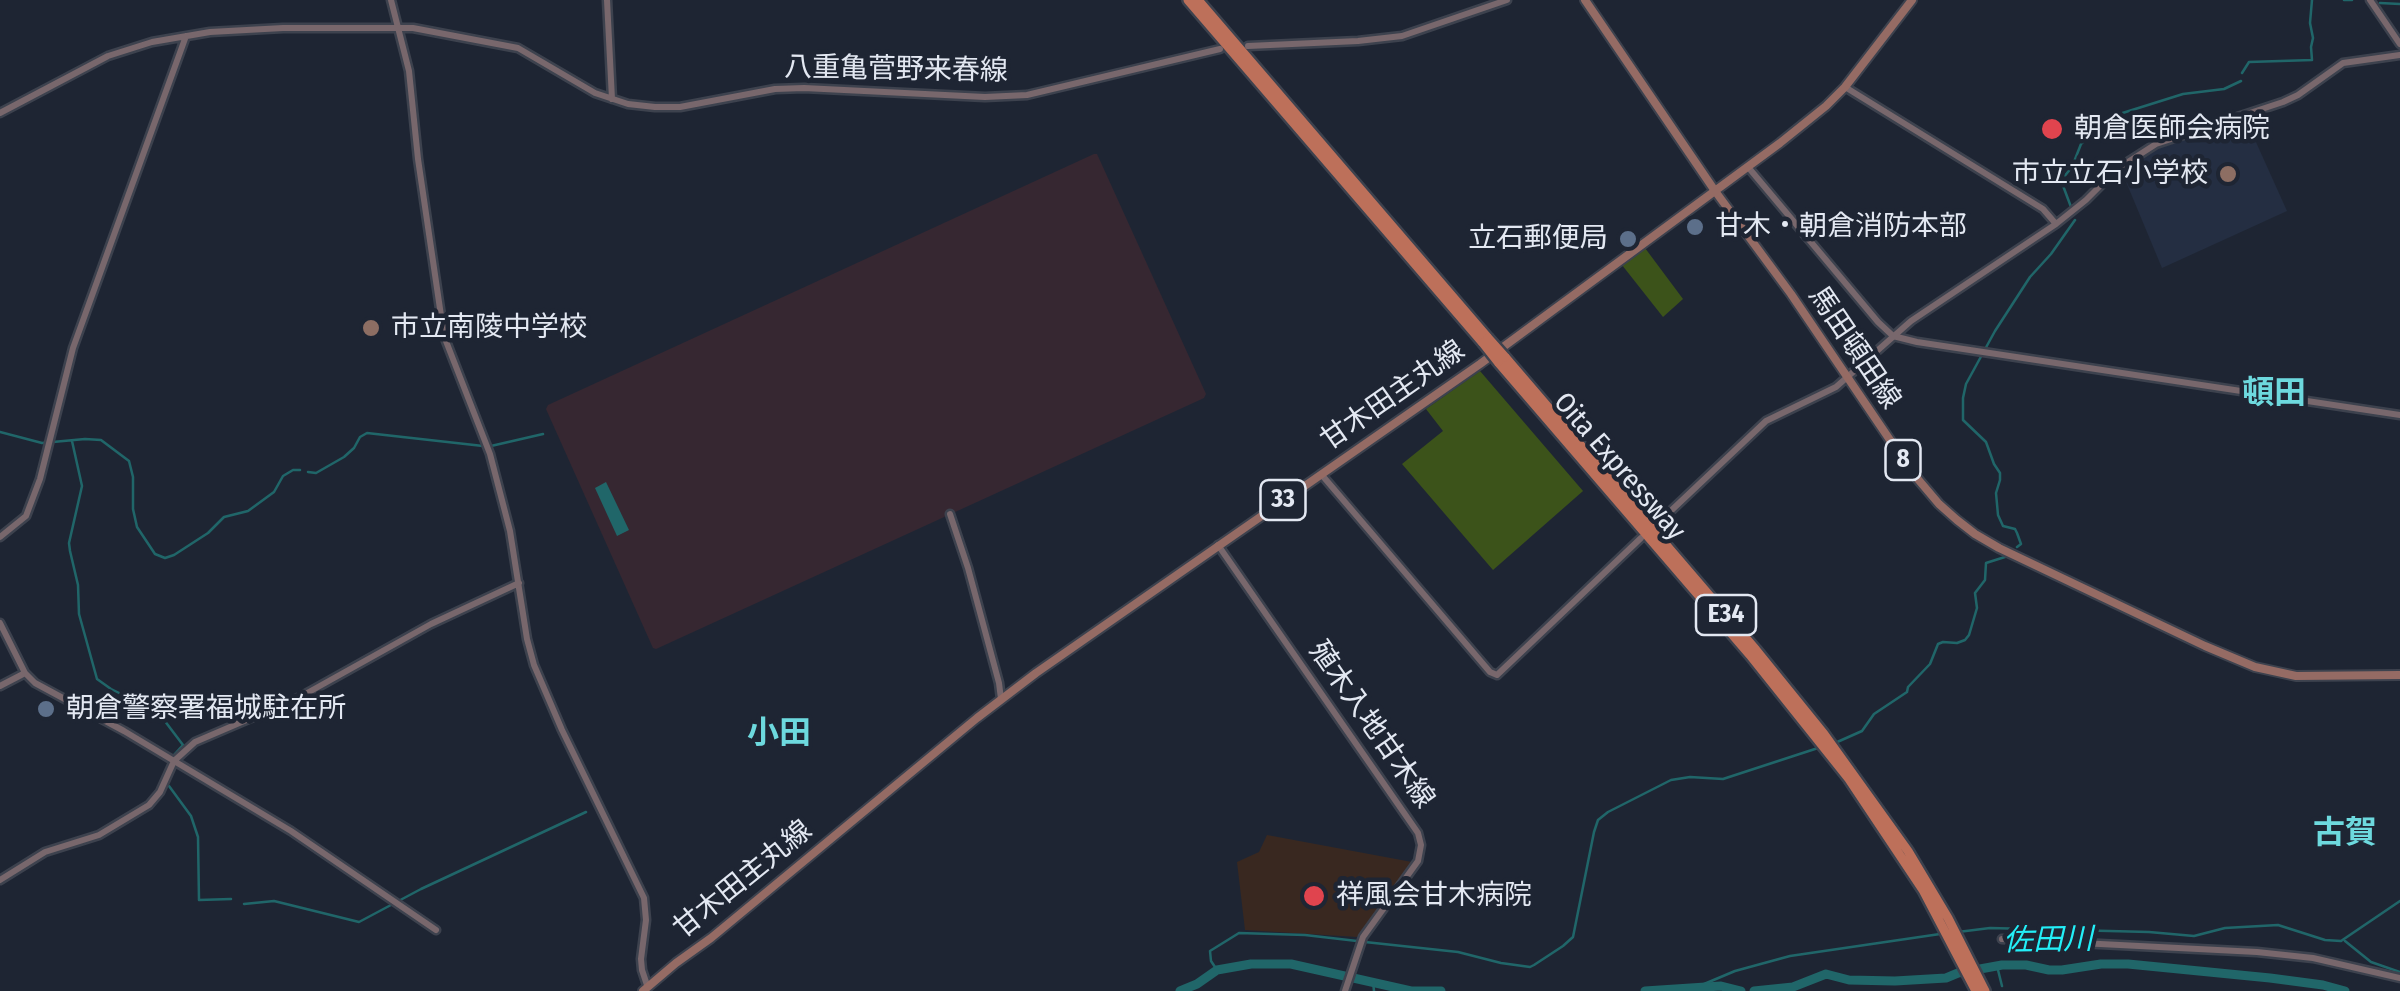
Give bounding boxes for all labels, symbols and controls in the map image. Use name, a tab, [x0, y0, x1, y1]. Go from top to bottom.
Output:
street label: 八重亀菅野来春線	[784, 51, 1008, 89]
place label: 朝倉医師会病院	[2074, 112, 2270, 146]
marker: 朝倉医師会病院	[2039, 116, 2065, 142]
place label: 市立立石小学校	[2012, 157, 2208, 191]
marker: 市立立石小学校	[2217, 163, 2239, 185]
place label: 甘木・朝倉消防本部	[1715, 210, 1967, 244]
marker: 甘木・朝倉消防本部	[1684, 216, 1706, 238]
place label: 立石郵便局	[1468, 222, 1608, 256]
marker: 立石郵便局	[1617, 228, 1639, 250]
street label: 馬田頓田線	[1801, 281, 1907, 415]
place label: 市立南陵中学校	[391, 311, 587, 345]
marker: 市立南陵中学校	[360, 317, 382, 339]
street label: 甘木田主丸線	[1315, 334, 1471, 458]
district label: 頓田	[2242, 375, 2306, 413]
street label: Oita Expressway	[1546, 386, 1692, 548]
road number: 8	[1886, 440, 1920, 480]
road number: 33	[1260, 480, 1306, 520]
road number: E34	[1696, 595, 1756, 635]
street label: 殖木入地甘木線	[1301, 635, 1441, 815]
place label: 朝倉警察署福城駐在所	[66, 692, 346, 726]
marker: 朝倉警察署福城駐在所	[35, 698, 57, 720]
district label: 小田	[747, 715, 811, 753]
street label: 甘木田主丸線	[667, 814, 819, 946]
district label: 古賀	[2313, 815, 2377, 853]
place label: 祥風会甘木病院	[1336, 879, 1532, 913]
marker: 祥風会甘木病院	[1301, 883, 1327, 909]
water label: 佐田川	[2003, 922, 2093, 960]

